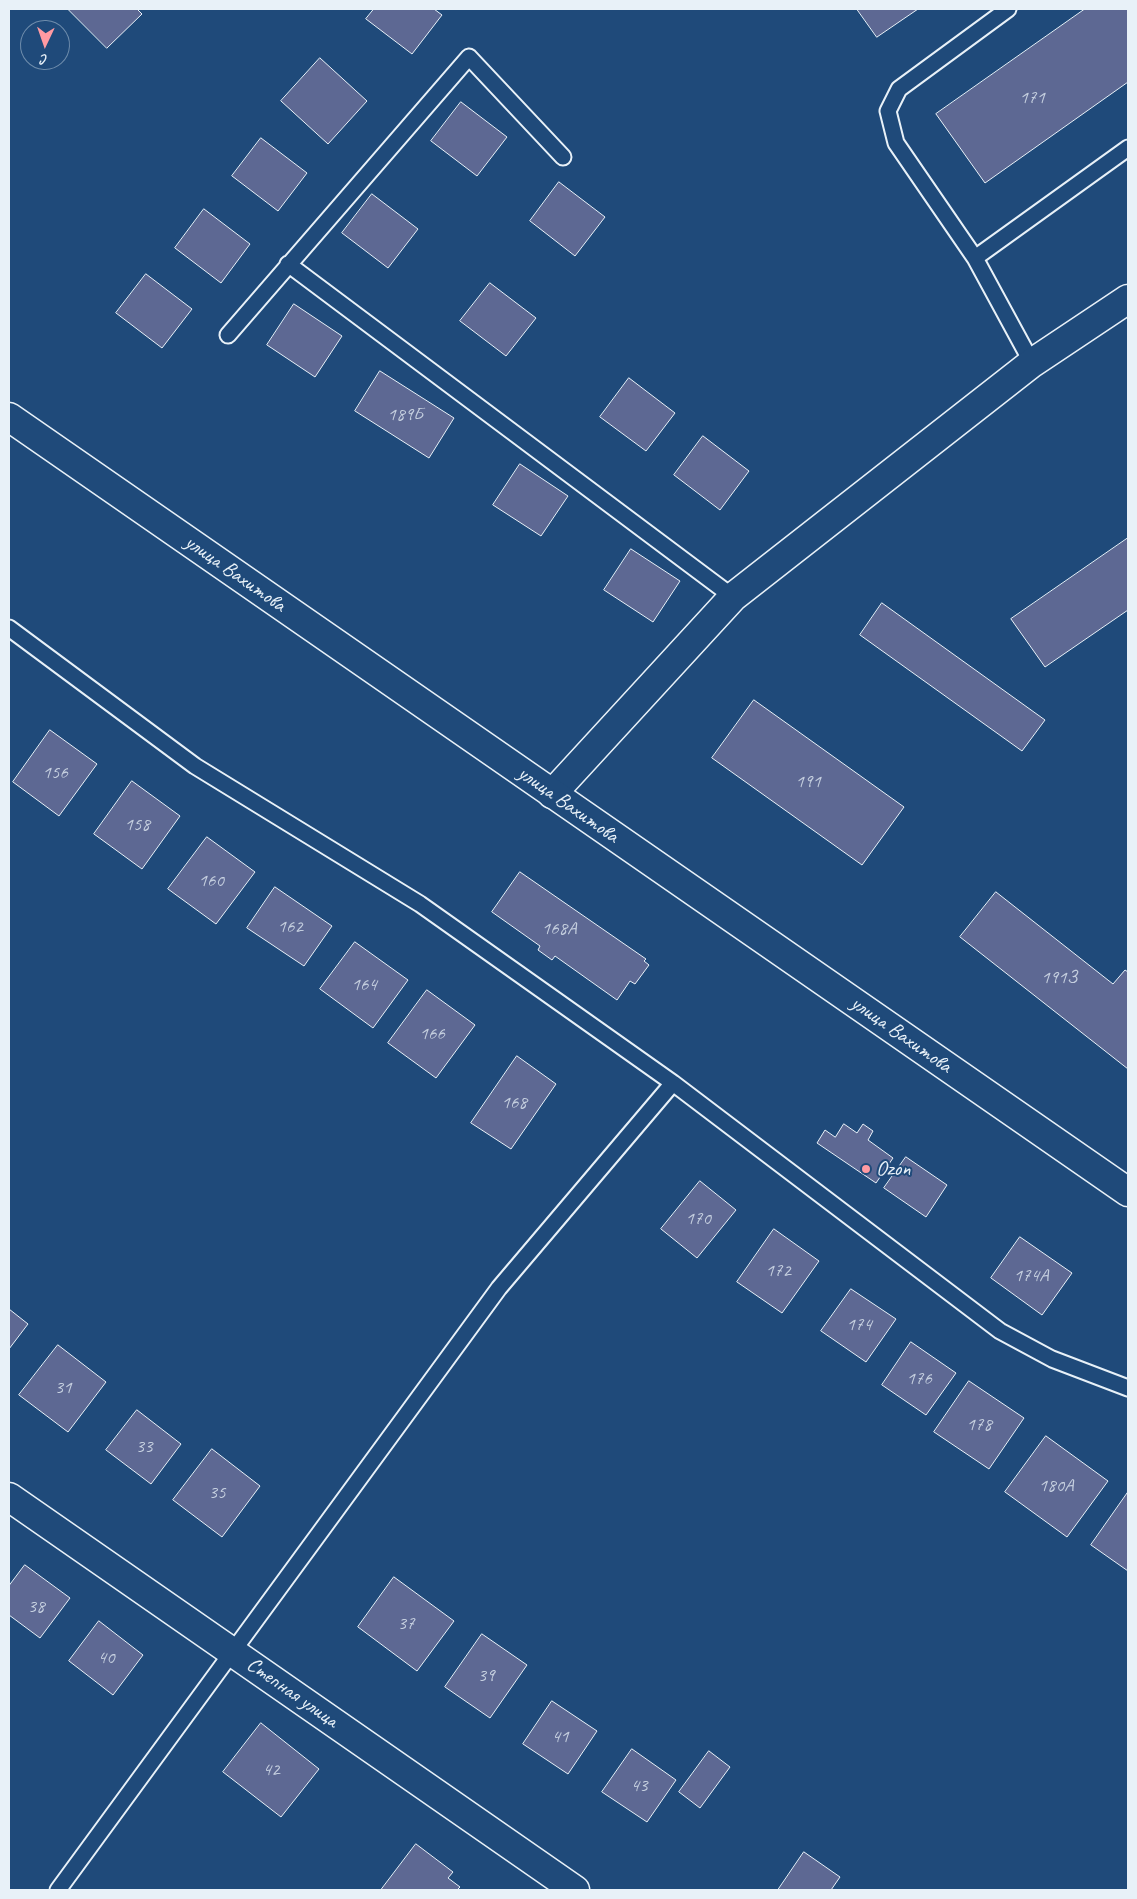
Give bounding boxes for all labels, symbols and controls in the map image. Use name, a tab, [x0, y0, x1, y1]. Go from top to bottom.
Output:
north arrow	[20, 20, 70, 70]
text: С	[40, 51, 48, 68]
house number: 171	[1019, 87, 1045, 109]
house number: 189Б	[387, 404, 423, 426]
street label: улица Вахитова	[180, 530, 290, 618]
street label: улица Вахитова	[513, 761, 623, 849]
house number: 156	[42, 762, 68, 784]
house number: 191	[795, 771, 821, 793]
house number: 158	[124, 814, 150, 836]
house number: 160	[198, 870, 224, 892]
house number: 162	[277, 916, 303, 938]
house number: 168А	[541, 918, 577, 940]
house number: 191З	[1041, 967, 1077, 989]
house number: 164	[351, 974, 377, 996]
street label: улица Вахитова	[846, 991, 956, 1079]
house number: 166	[419, 1023, 445, 1045]
house number: 168	[501, 1092, 527, 1114]
place label: Ozon	[876, 1156, 911, 1182]
marker: Ozon	[860, 1163, 872, 1175]
house number: 170	[685, 1208, 711, 1230]
house number: 172	[765, 1260, 791, 1282]
house number: 174А	[1013, 1265, 1049, 1287]
house number: 174	[846, 1314, 872, 1336]
house number: 176	[906, 1368, 932, 1390]
house number: 31	[54, 1377, 72, 1399]
house number: 178	[966, 1414, 992, 1436]
house number: 33	[135, 1436, 153, 1458]
house number: 180А	[1038, 1475, 1074, 1497]
house number: 35	[208, 1482, 226, 1504]
house number: 38	[27, 1596, 45, 1618]
house number: 37	[397, 1613, 415, 1635]
house number: 40	[97, 1647, 115, 1669]
street label: Степная улица	[241, 1652, 343, 1734]
house number: 39	[477, 1665, 495, 1687]
house number: 41	[551, 1726, 569, 1748]
house number: 42	[262, 1759, 280, 1781]
house number: 43	[630, 1775, 648, 1797]

